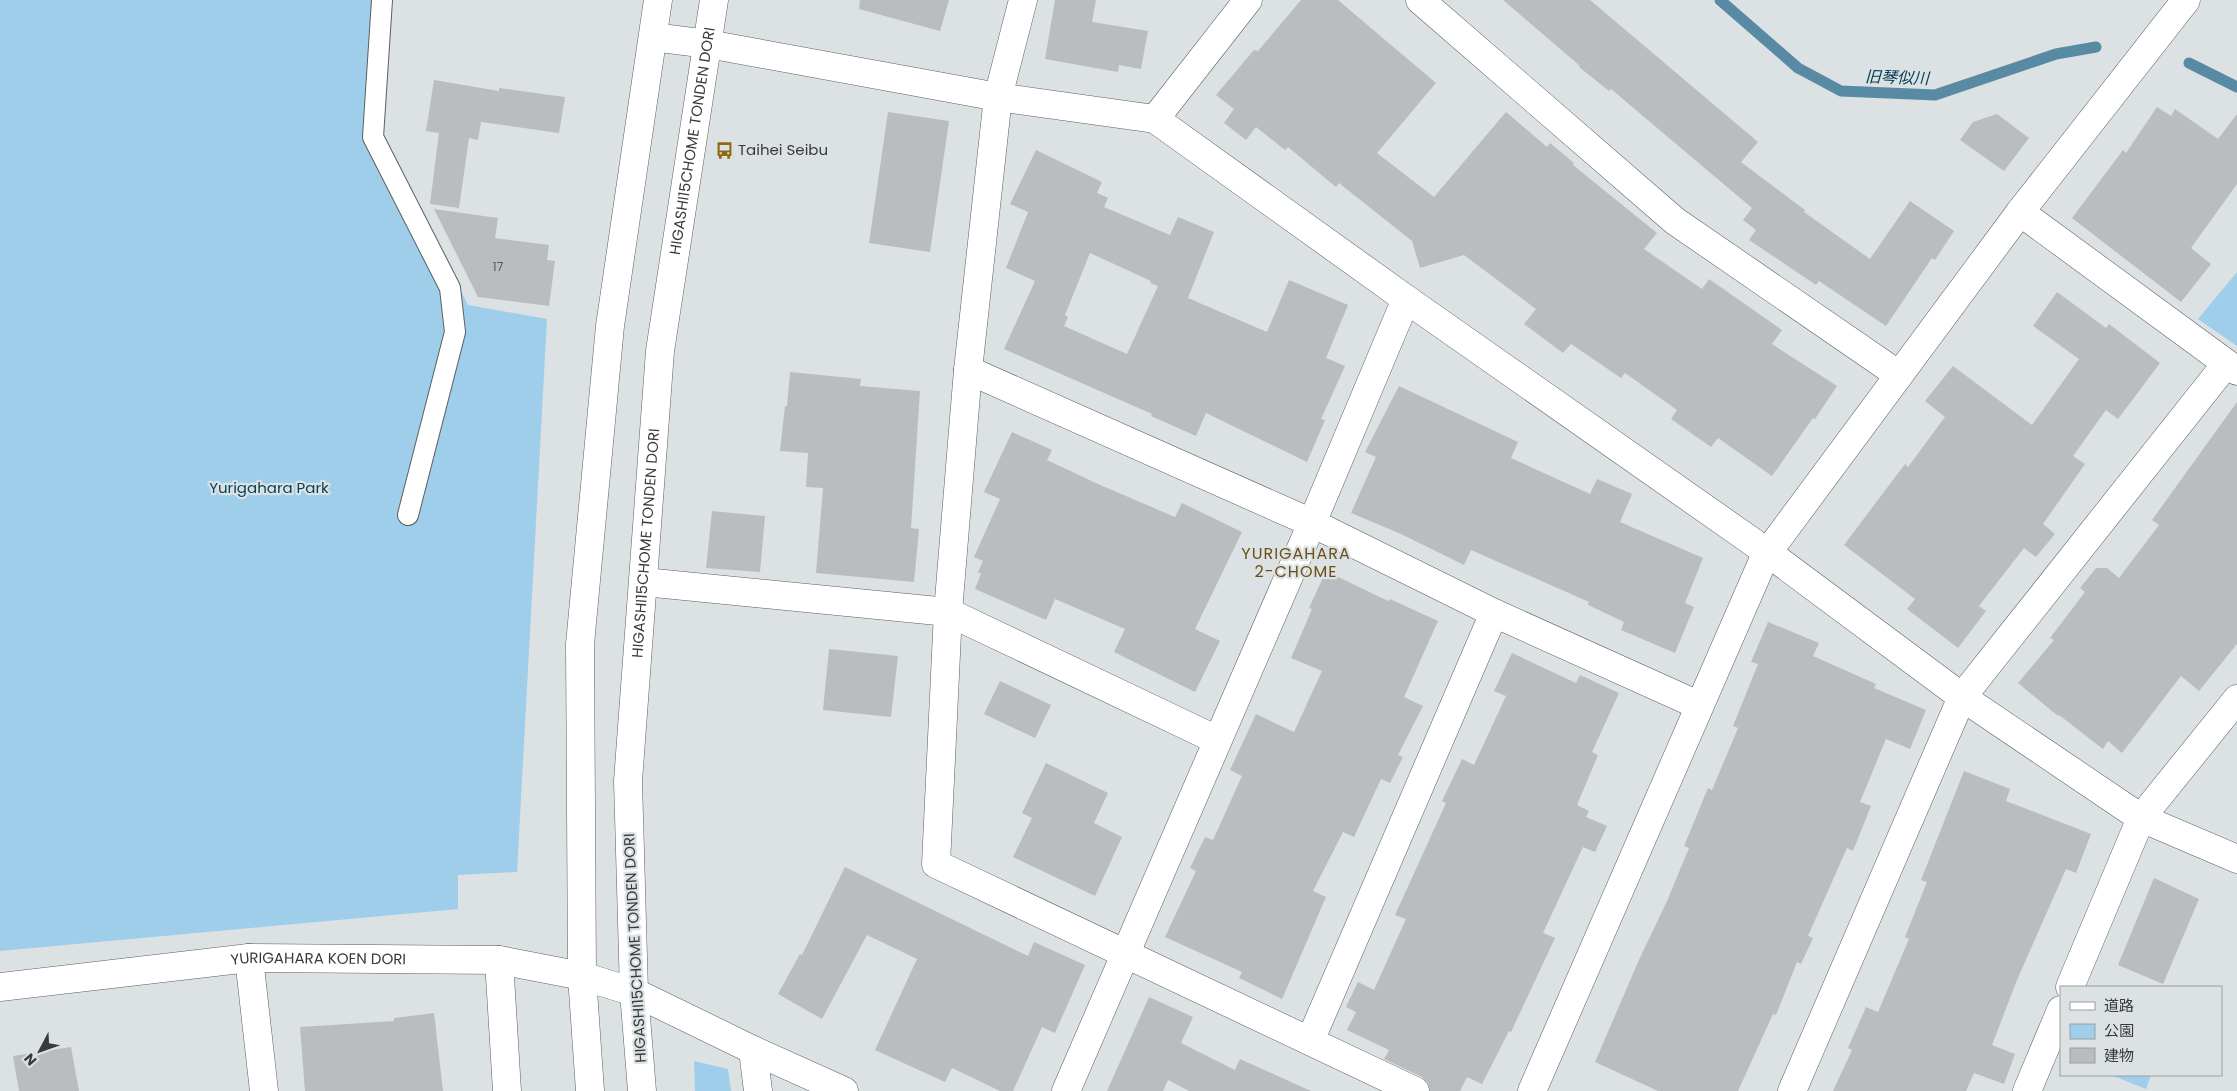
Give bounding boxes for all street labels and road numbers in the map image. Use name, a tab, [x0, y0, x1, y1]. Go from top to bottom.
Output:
street label: HIGASHI15CHOME TONDEN DORI	[664, 26, 720, 256]
street label: HIGASHI15CHOME TONDEN DORI	[626, 428, 664, 659]
street label: HIGASHI15CHOME TONDEN DORI	[618, 833, 651, 1063]
street label: YURIGAHARA KOEN DORI	[229, 947, 406, 970]

